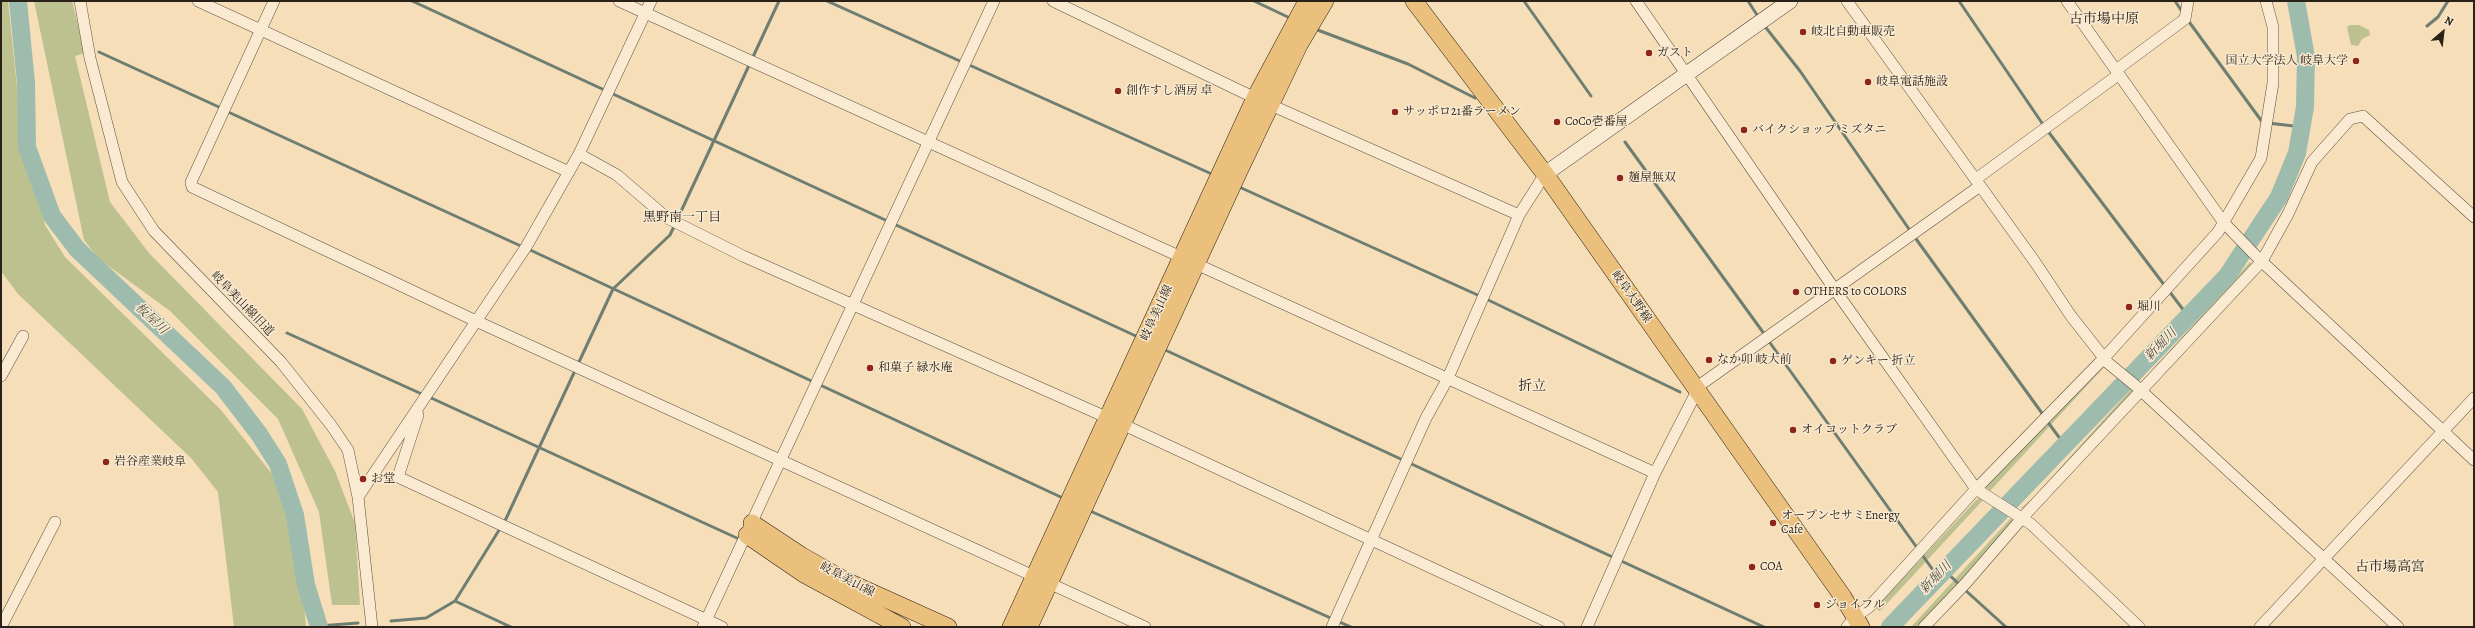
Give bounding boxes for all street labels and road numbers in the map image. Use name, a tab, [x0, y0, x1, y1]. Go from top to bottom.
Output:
street label: 岐阜大野線	[1608, 268, 1654, 326]
street label: 岐阜美山線旧道	[208, 269, 276, 339]
street label: 岐阜美山線	[1138, 283, 1176, 343]
street label: 岐阜美山線	[817, 560, 877, 600]

